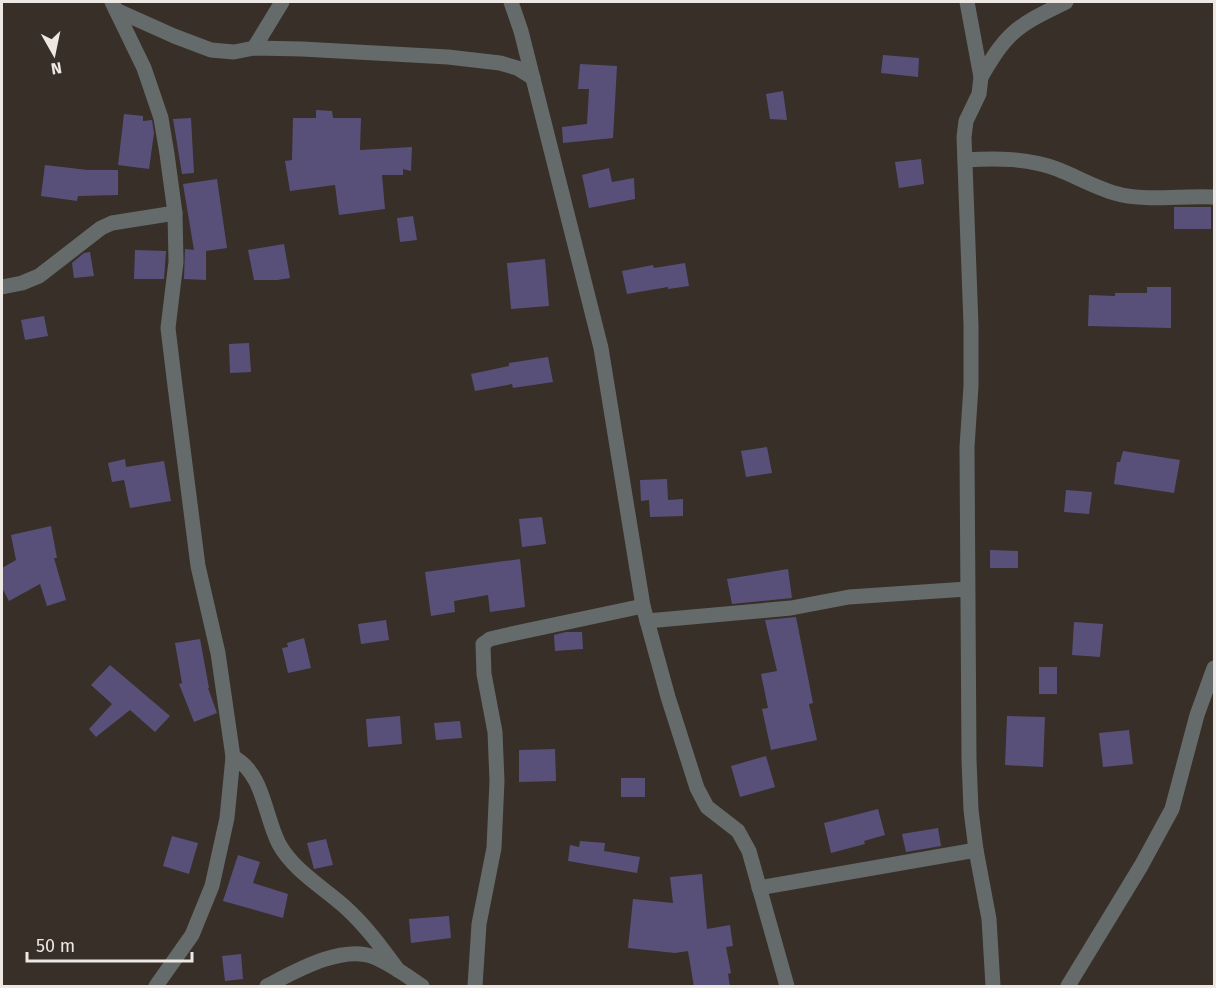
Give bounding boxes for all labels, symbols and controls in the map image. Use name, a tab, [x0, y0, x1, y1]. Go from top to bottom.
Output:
north arrow	[24, 24, 84, 84]
text: N	[50, 58, 63, 79]
scale bar	[27, 925, 192, 963]
text: 50 m	[36, 935, 75, 957]

